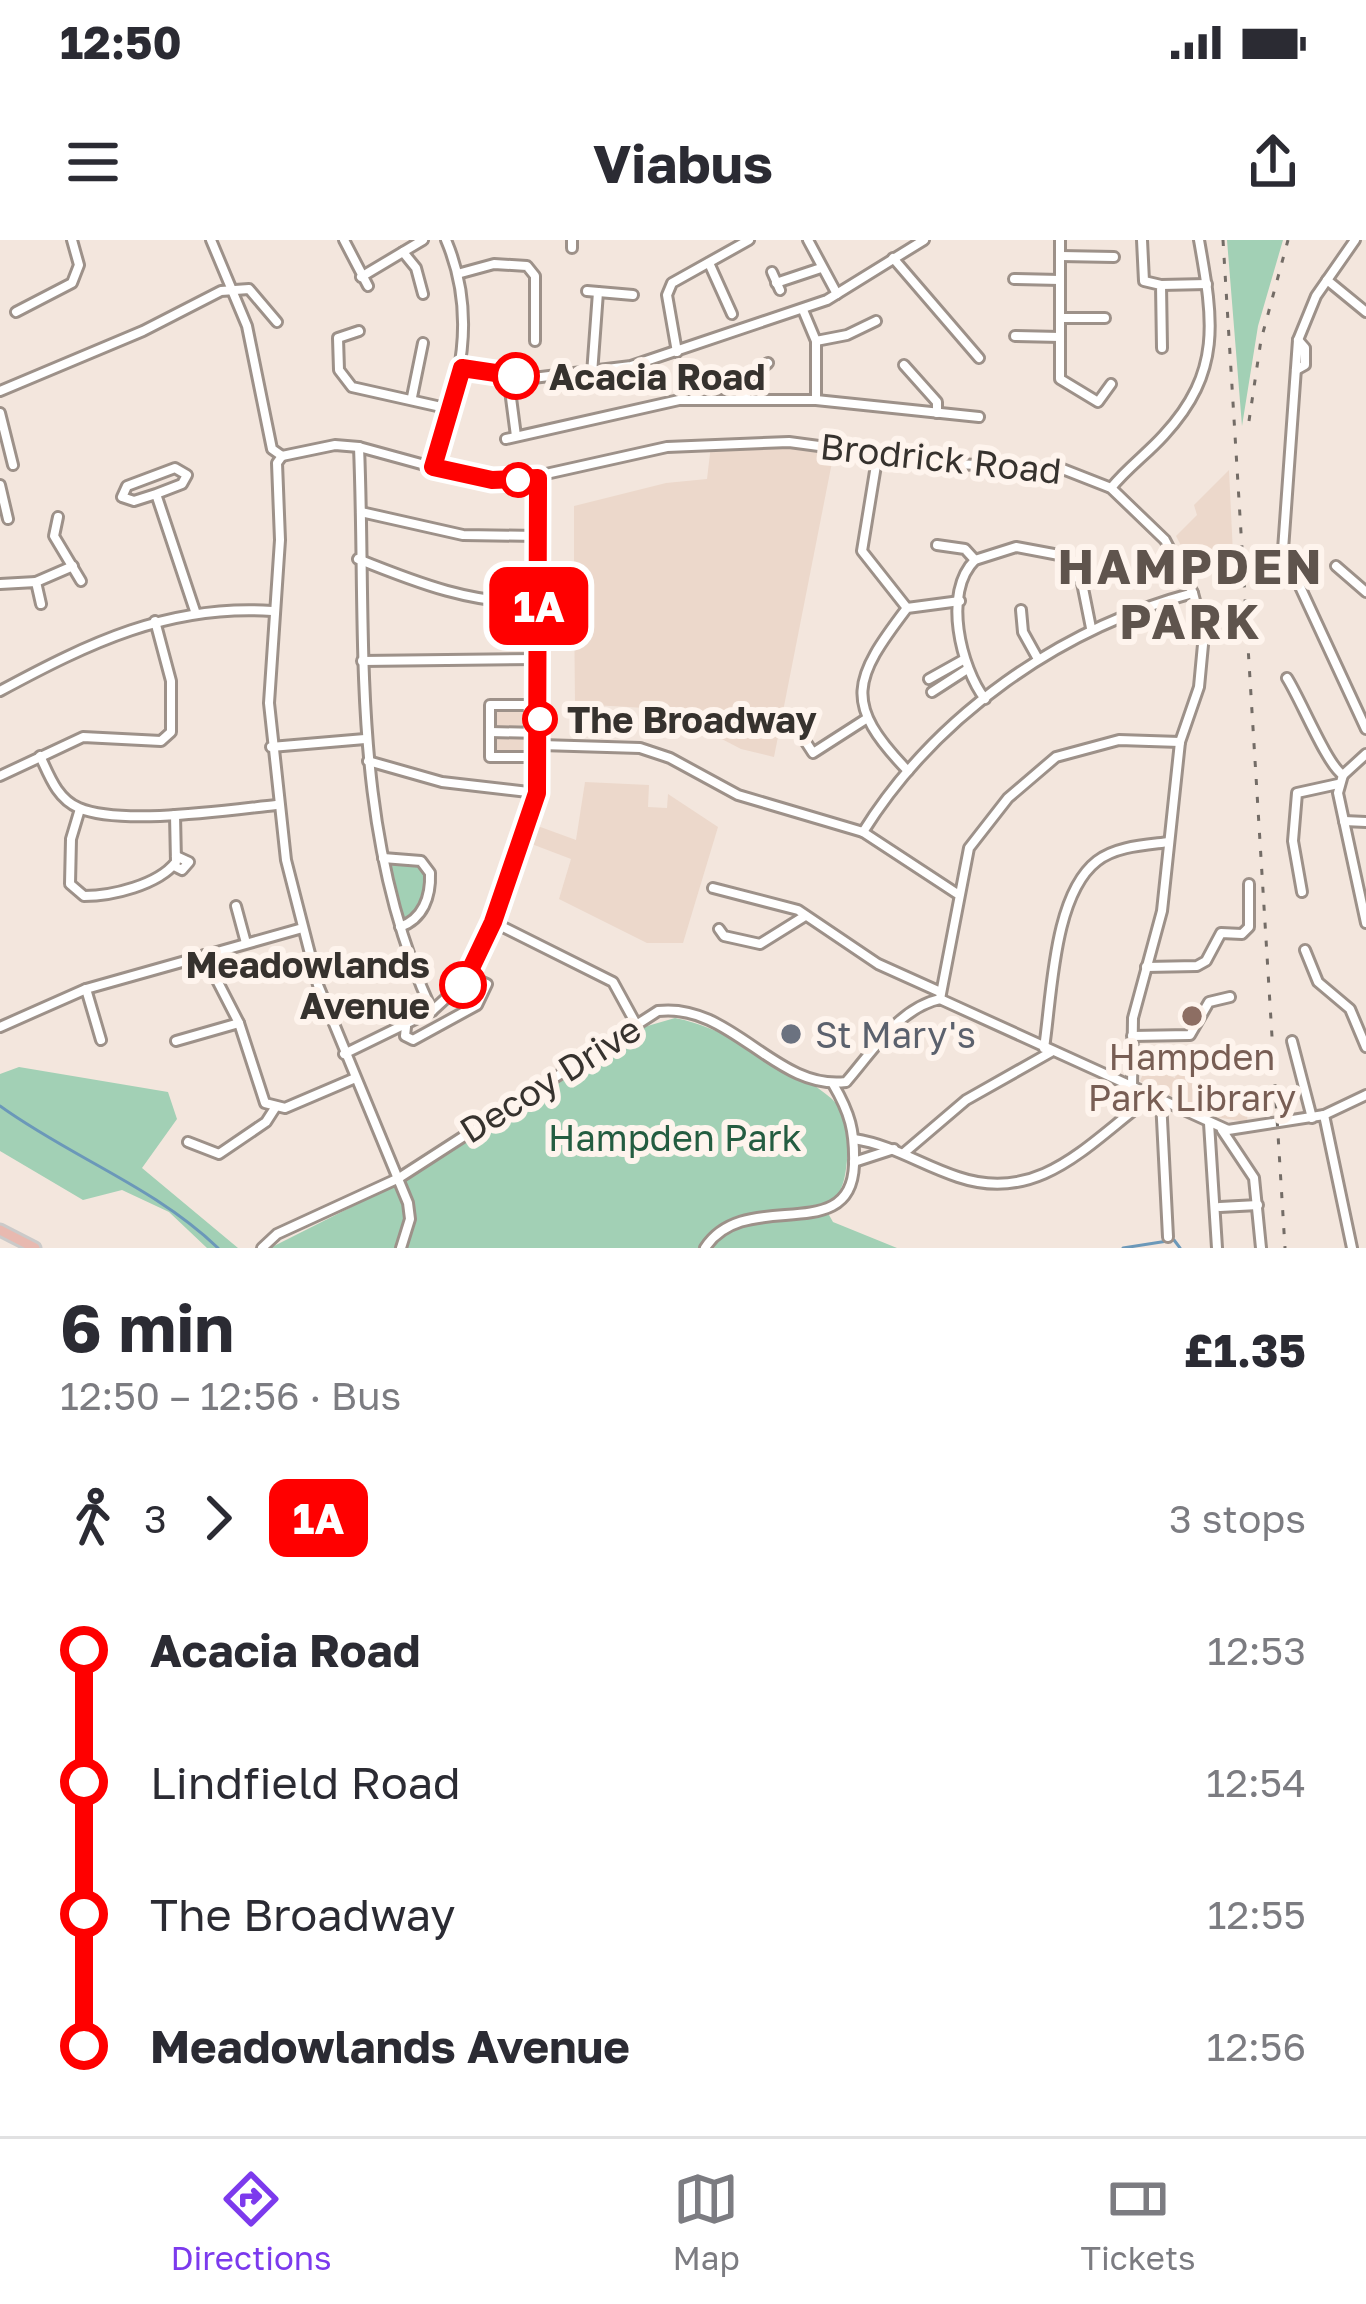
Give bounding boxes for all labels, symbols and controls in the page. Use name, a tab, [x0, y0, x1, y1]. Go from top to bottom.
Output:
text: 12:50	[60, 15, 182, 69]
icon: menu	[60, 129, 126, 195]
icon: share	[1240, 129, 1306, 195]
text: Viabus	[593, 130, 773, 195]
marker: Acacia Road	[494, 354, 538, 398]
place label: Acacia Road	[549, 355, 765, 398]
street label: Brodrick Road	[818, 424, 1064, 492]
unlabelled marker	[502, 464, 534, 496]
district label: HAMPDEN PARK	[1057, 537, 1325, 650]
line badge: 1A	[485, 567, 593, 645]
text: 1A	[513, 581, 565, 631]
place label: The Broadway	[567, 698, 817, 741]
marker: The Broadway	[524, 703, 556, 735]
place label: Meadowlands Avenue	[185, 943, 430, 1027]
marker: Meadowlands Avenue	[441, 963, 485, 1007]
marker: Hampden Park Library	[1179, 1003, 1205, 1029]
street label: Decoy Drive	[452, 1006, 648, 1152]
place label: St Mary's	[815, 1013, 976, 1056]
marker: St Mary's	[778, 1021, 804, 1047]
place label: Hampden Park Library	[1088, 1035, 1296, 1119]
park label: Hampden Park	[548, 1116, 802, 1159]
text: 6 min	[60, 1287, 234, 1367]
text: £1.35	[1184, 1323, 1306, 1377]
text: 12:50 – 12:56 · Bus	[60, 1372, 401, 1419]
icon: walk	[60, 1485, 126, 1551]
icon: forward	[185, 1485, 251, 1551]
text: 1A	[293, 1493, 344, 1543]
text: 3	[144, 1495, 167, 1542]
text: 3 stops	[1169, 1495, 1306, 1542]
text: Acacia Road	[150, 1623, 420, 1677]
text: 12:53	[1207, 1627, 1306, 1674]
text: Lindfield Road	[150, 1755, 461, 1809]
text: 12:54	[1206, 1759, 1306, 1806]
text: The Broadway	[150, 1887, 456, 1941]
text: 12:55	[1208, 1891, 1306, 1938]
text: Meadowlands Avenue	[150, 2019, 630, 2073]
text: 12:56	[1207, 2023, 1306, 2070]
tab: Directions	[170, 2166, 332, 2277]
tab: Map	[672, 2166, 740, 2277]
tab: Tickets	[1080, 2166, 1196, 2277]

